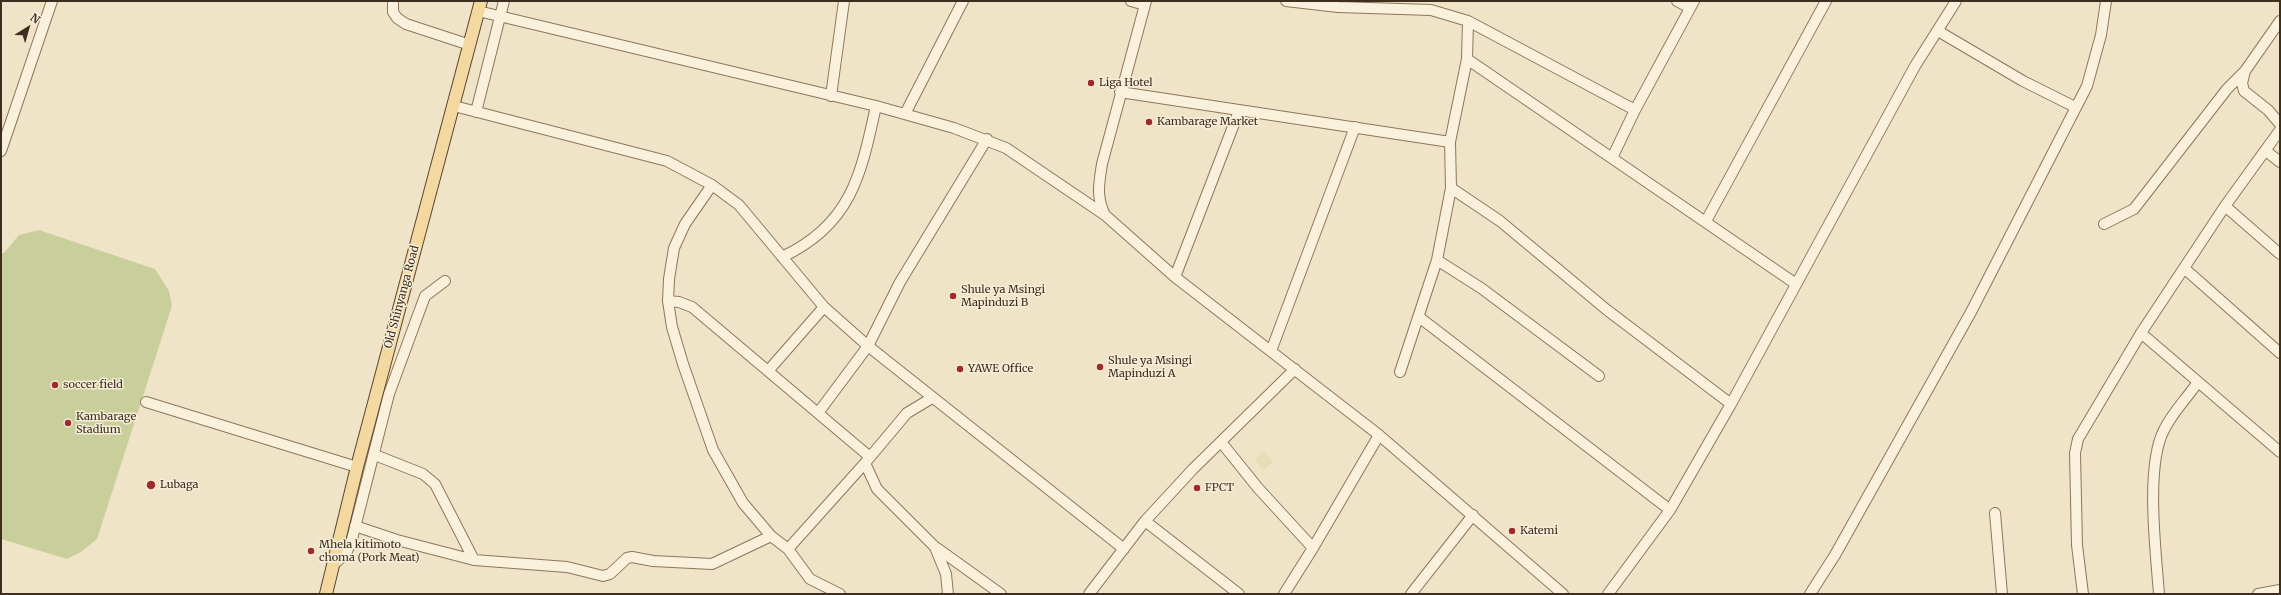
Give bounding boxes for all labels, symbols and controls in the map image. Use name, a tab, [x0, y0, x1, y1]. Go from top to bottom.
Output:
north arrow	[8, 8, 48, 48]
text: N	[28, 10, 43, 27]
place label: Liga Hotel	[1099, 76, 1153, 90]
marker: Liga Hotel	[1086, 78, 1096, 88]
place label: Kambarage Market	[1157, 115, 1258, 129]
marker: Kambarage Market	[1144, 117, 1154, 127]
street label: Old Shinyanga Road	[382, 244, 422, 350]
place label: Shule ya Msingi Mapinduzi B	[961, 283, 1045, 309]
marker: Shule ya Msingi Mapinduzi B	[948, 291, 958, 301]
place label: Shule ya Msingi Mapinduzi A	[1108, 354, 1192, 380]
place label: YAWE Office	[968, 362, 1033, 376]
marker: Shule ya Msingi Mapinduzi A	[1095, 362, 1105, 372]
marker: YAWE Office	[955, 364, 965, 374]
place label: soccer field	[63, 378, 123, 392]
marker: soccer field	[50, 380, 60, 390]
place label: Kambarage Stadium	[76, 410, 136, 436]
marker: Kambarage Stadium	[63, 418, 73, 428]
place label: Lubaga	[160, 478, 199, 492]
marker: Lubaga	[145, 479, 157, 491]
place label: FPCT	[1205, 481, 1234, 495]
marker: FPCT	[1192, 483, 1202, 493]
place label: Katemi	[1520, 524, 1558, 538]
marker: Katemi	[1507, 526, 1517, 536]
place label: Mhela kitimoto choma (Pork Meat)	[319, 538, 420, 564]
marker: Mhela kitimoto choma (Pork Meat)	[306, 546, 316, 556]

